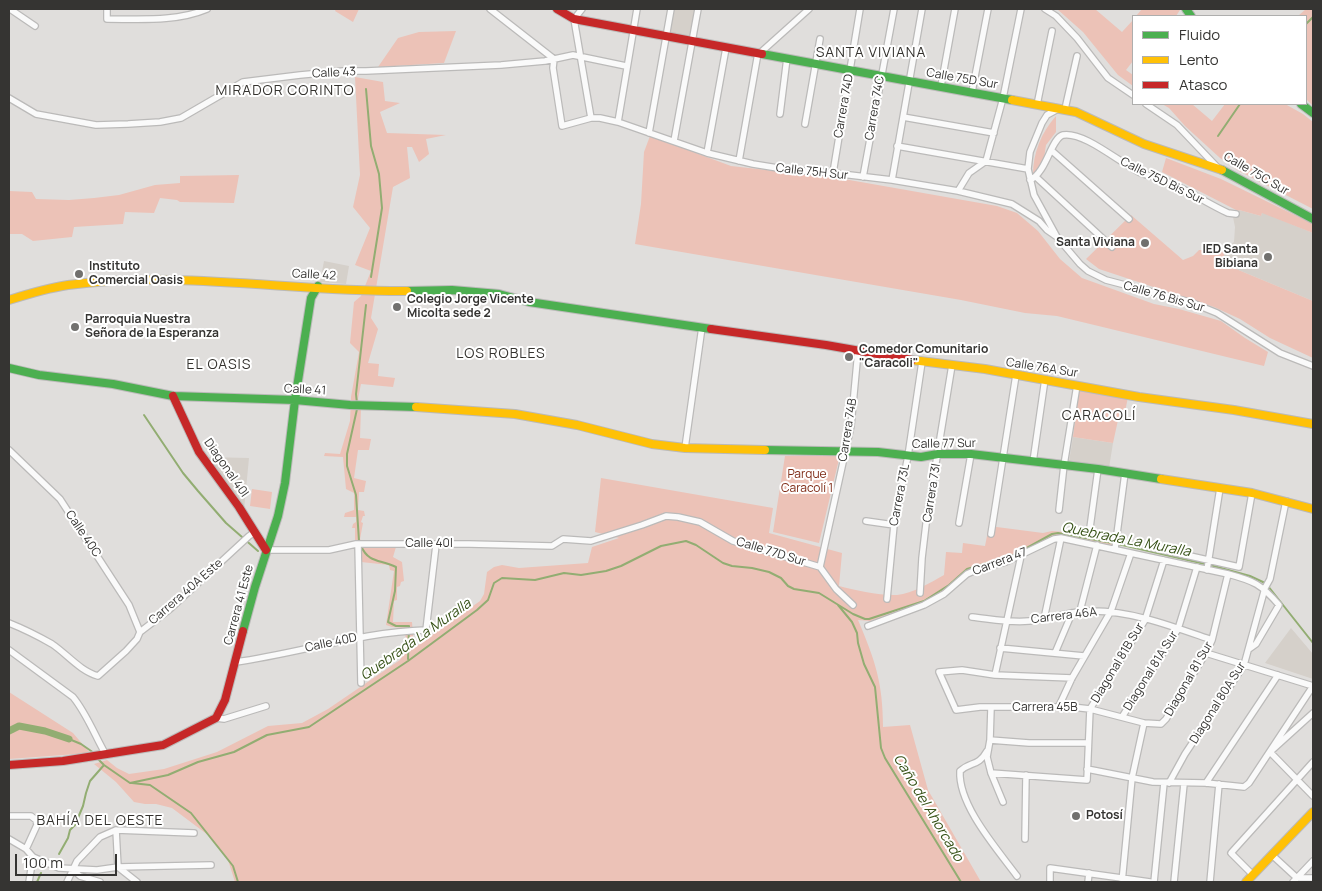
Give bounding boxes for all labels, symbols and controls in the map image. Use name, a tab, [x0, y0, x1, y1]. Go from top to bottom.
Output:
legend	[1132, 15, 1307, 105]
text: Fluido	[1179, 24, 1220, 45]
district label: SANTA VIVIANA	[814, 45, 928, 61]
text: Lento	[1179, 49, 1219, 70]
street label: Calle 43	[312, 65, 356, 81]
street label: Calle 75D Sur	[925, 66, 999, 92]
street label: Carrera 74D	[831, 73, 857, 139]
text: Atasco	[1179, 74, 1227, 95]
street label: Carrera 74C	[862, 75, 888, 141]
district label: MIRADOR CORINTO	[214, 83, 356, 99]
street label: Calle 75C Sur	[1221, 149, 1291, 199]
street label: Calle 75D Bis Sur	[1118, 154, 1206, 208]
street label: Calle 75H Sur	[775, 161, 849, 183]
place label: Santa Viviana	[1056, 236, 1135, 250]
marker: Santa Viviana	[1139, 237, 1151, 249]
place label: IED Santa Bibiana	[1202, 243, 1258, 271]
marker: IED Santa Bibiana	[1262, 251, 1274, 263]
place label: Instituto Comercial Oasis	[89, 260, 183, 288]
street label: Calle 42	[292, 267, 336, 283]
marker: Instituto Comercial Oasis	[73, 268, 85, 280]
street label: Calle 76 Bis Sur	[1122, 279, 1206, 315]
place label: Colegio Jorge Vicente Micolta sede 2	[407, 293, 534, 321]
marker: Colegio Jorge Vicente Micolta sede 2	[391, 301, 403, 313]
place label: Parroquia Nuestra Señora de la Esperanza	[85, 313, 219, 341]
marker: Parroquia Nuestra Señora de la Esperanza	[69, 321, 81, 333]
place label: Comedor Comunitario "Caracoli"	[859, 343, 988, 371]
district label: LOS ROBLES	[455, 346, 547, 362]
marker: Comedor Comunitario "Caracoli"	[843, 351, 855, 363]
street label: Calle 76A Sur	[1005, 355, 1079, 381]
district label: EL OASIS	[186, 357, 252, 373]
street label: Calle 41	[284, 382, 326, 398]
street label: Carrera 74B	[836, 397, 860, 463]
district label: CARACOLÍ	[1061, 408, 1137, 424]
street label: Diagonal 40I	[201, 436, 251, 500]
street label: Calle 77 Sur	[912, 436, 976, 452]
street label: Carrera 73L	[887, 463, 913, 527]
street label: Carrera 73I	[920, 463, 944, 523]
park label: Parque Caracolí 1	[781, 468, 833, 496]
street label: Calle 40C	[62, 508, 104, 560]
water label: Quebrada La Muralla	[1060, 519, 1192, 561]
street label: Calle 77D Sur	[734, 535, 808, 569]
street label: Calle 40I	[405, 537, 453, 551]
street label: Carrera 47	[971, 545, 1029, 579]
street label: Carrera 40A Este	[146, 556, 226, 628]
street label: Carrera 41 Este	[221, 563, 257, 647]
water label: Quebrada La Muralla	[358, 596, 474, 684]
street label: Carrera 46A	[1030, 605, 1098, 627]
street label: Diagonal 81B Sur	[1088, 620, 1148, 706]
street label: Diagonal 81A Sur	[1121, 629, 1181, 713]
street label: Calle 40D	[304, 630, 358, 656]
street label: Diagonal 81 Sur	[1162, 639, 1216, 719]
street label: Diagonal 80A Sur	[1187, 659, 1249, 747]
street label: Carrera 45B	[1012, 701, 1078, 715]
water label: Caño del Ahorcado	[889, 751, 967, 865]
place label: Potosí	[1086, 809, 1123, 823]
marker: Potosí	[1070, 810, 1082, 822]
district label: BAHÍA DEL OESTE	[35, 813, 165, 829]
scale bar	[18, 844, 120, 876]
text: 100 m	[23, 852, 63, 873]

